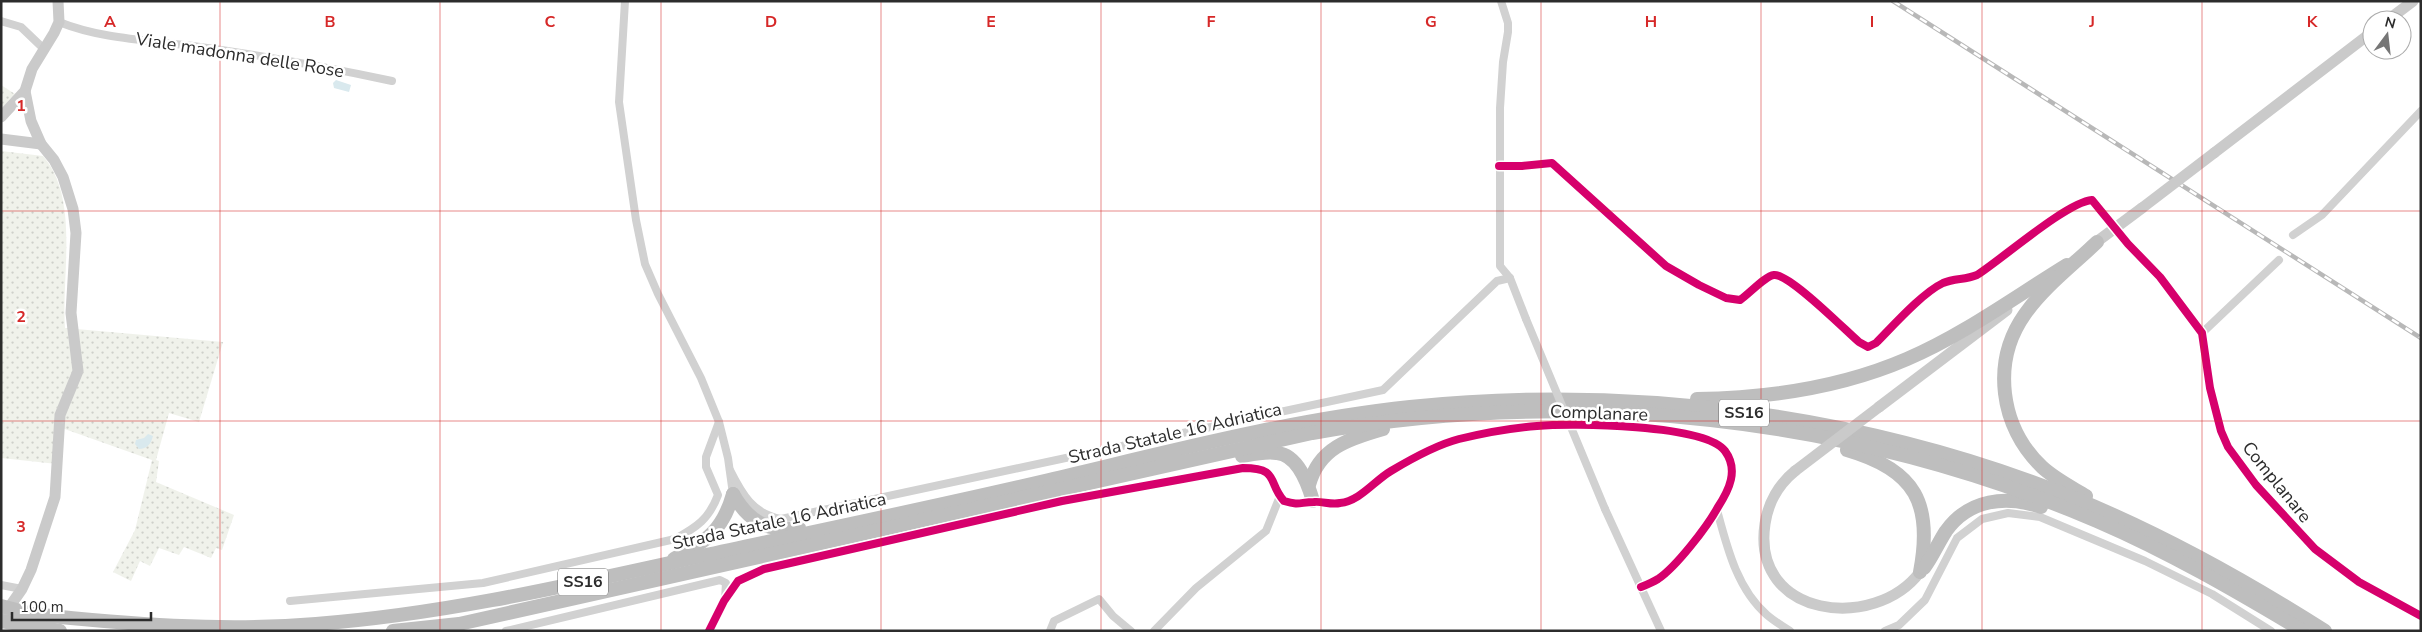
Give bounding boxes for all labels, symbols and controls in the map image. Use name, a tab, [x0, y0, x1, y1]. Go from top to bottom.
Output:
north arrow	[2362, 10, 2412, 60]
text: A	[104, 11, 116, 33]
text: B	[324, 11, 336, 33]
text: C	[545, 11, 556, 33]
text: D	[765, 11, 777, 33]
text: E	[986, 11, 996, 33]
text: F	[1207, 11, 1216, 33]
text: G	[1425, 11, 1437, 33]
text: H	[1645, 11, 1657, 33]
text: I	[1870, 11, 1874, 33]
text: J	[2088, 11, 2095, 33]
text: K	[2307, 11, 2319, 33]
text: N	[2383, 12, 2398, 33]
street label: Viale madonna delle Rose	[133, 27, 346, 83]
text: 1	[16, 95, 26, 117]
text: 2	[16, 306, 26, 328]
street label: Strada Statale 16 Adriatica	[1066, 397, 1284, 469]
street label: Complanare	[1550, 399, 1648, 427]
road number: SS16	[1719, 399, 1769, 426]
street label: Complanare	[2237, 436, 2317, 528]
street label: Strada Statale 16 Adriatica	[670, 487, 888, 555]
text: 3	[16, 516, 26, 538]
road number: SS16	[558, 568, 608, 596]
scale bar	[12, 590, 151, 622]
text: 100 m	[20, 597, 64, 617]

